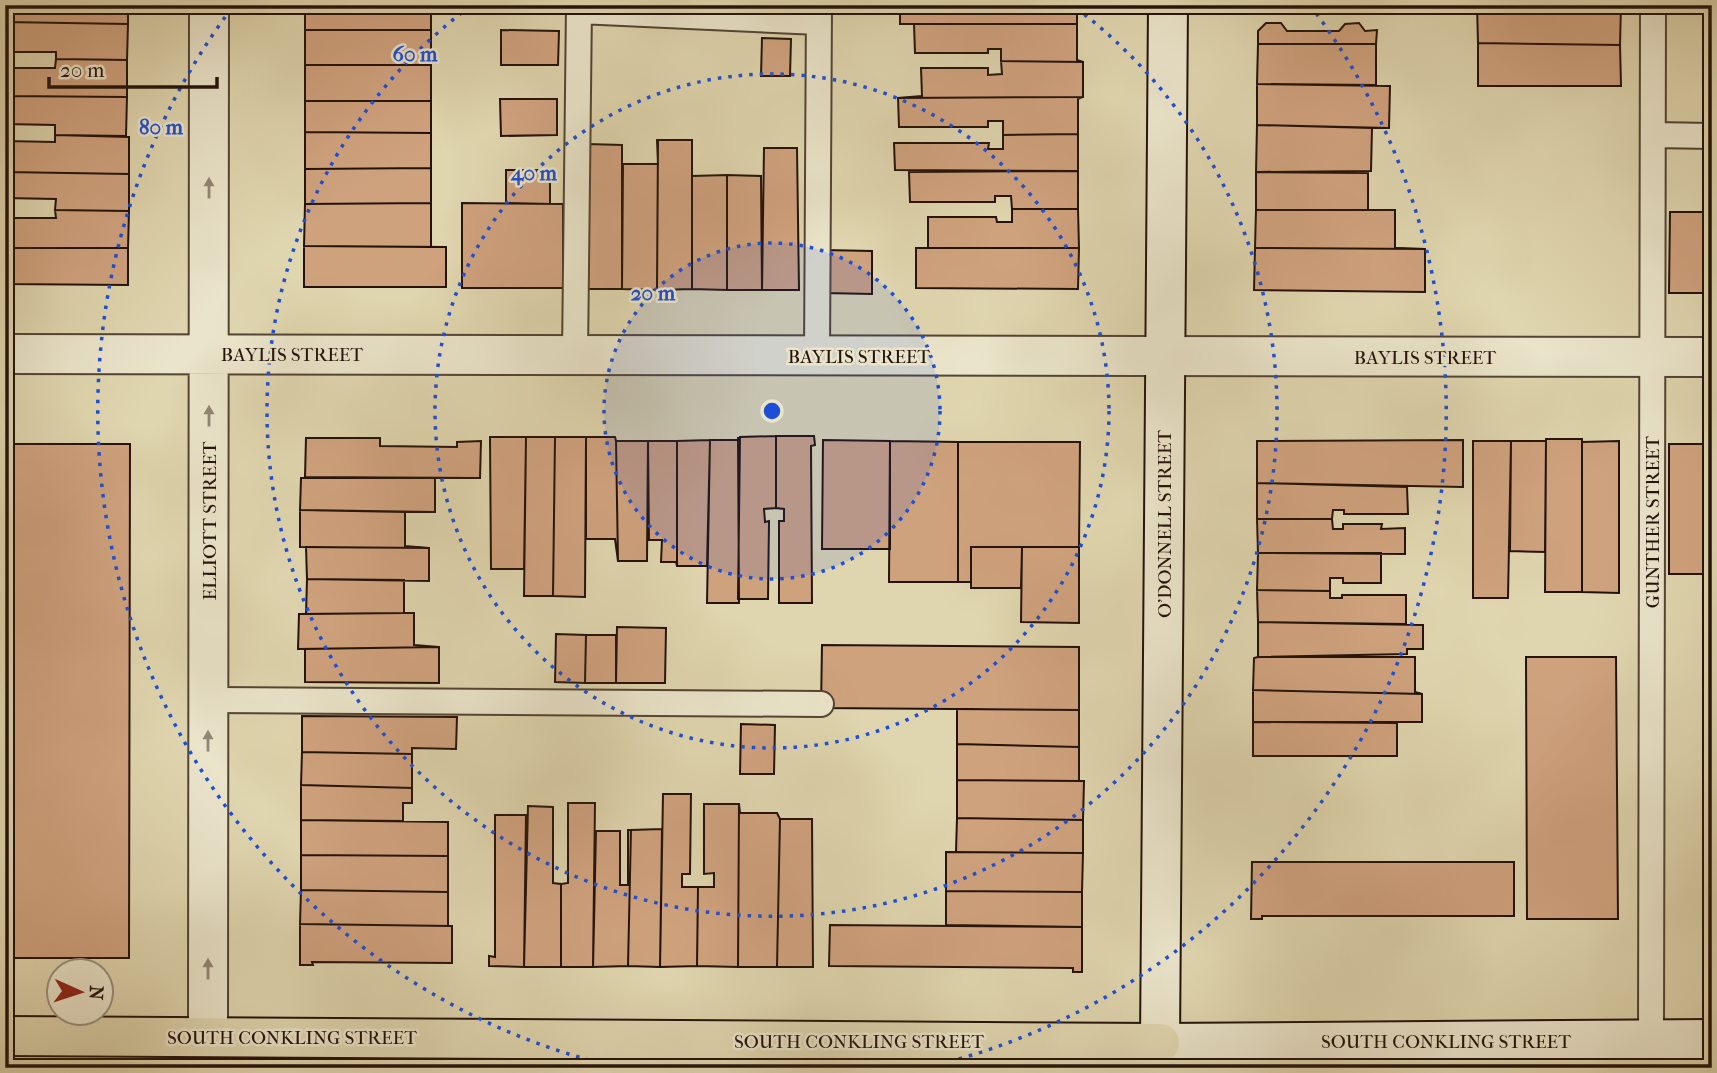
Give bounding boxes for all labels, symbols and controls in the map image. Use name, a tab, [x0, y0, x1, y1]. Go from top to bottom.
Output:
text: 60 m	[393, 42, 438, 66]
scale bar	[49, 46, 217, 90]
text: 20 m	[60, 58, 105, 82]
text: 80 m	[139, 115, 184, 139]
text: 40 m	[510, 161, 558, 186]
one-way arrow	[203, 177, 215, 199]
text: 20 m	[631, 281, 676, 305]
street label: BAYLIS STREET	[221, 344, 363, 366]
street label: BAYLIS STREET	[788, 346, 930, 368]
street label: BAYLIS STREET	[1354, 347, 1496, 369]
centre of rings	[760, 399, 784, 423]
one-way arrow	[203, 404, 215, 426]
street label: O'DONNELL STREET	[1154, 430, 1176, 618]
street label: GUNTHER STREET	[1642, 436, 1664, 608]
street label: ELLIOTT STREET	[199, 441, 221, 601]
one-way arrow	[202, 730, 214, 752]
one-way arrow	[202, 957, 214, 979]
north arrow	[46, 958, 116, 1028]
text: N	[85, 985, 107, 1001]
street label: SOUTH CONKLING STREET	[167, 1027, 417, 1049]
street label: SOUTH CONKLING STREET	[734, 1031, 984, 1053]
street label: SOUTH CONKLING STREET	[1321, 1031, 1571, 1053]

